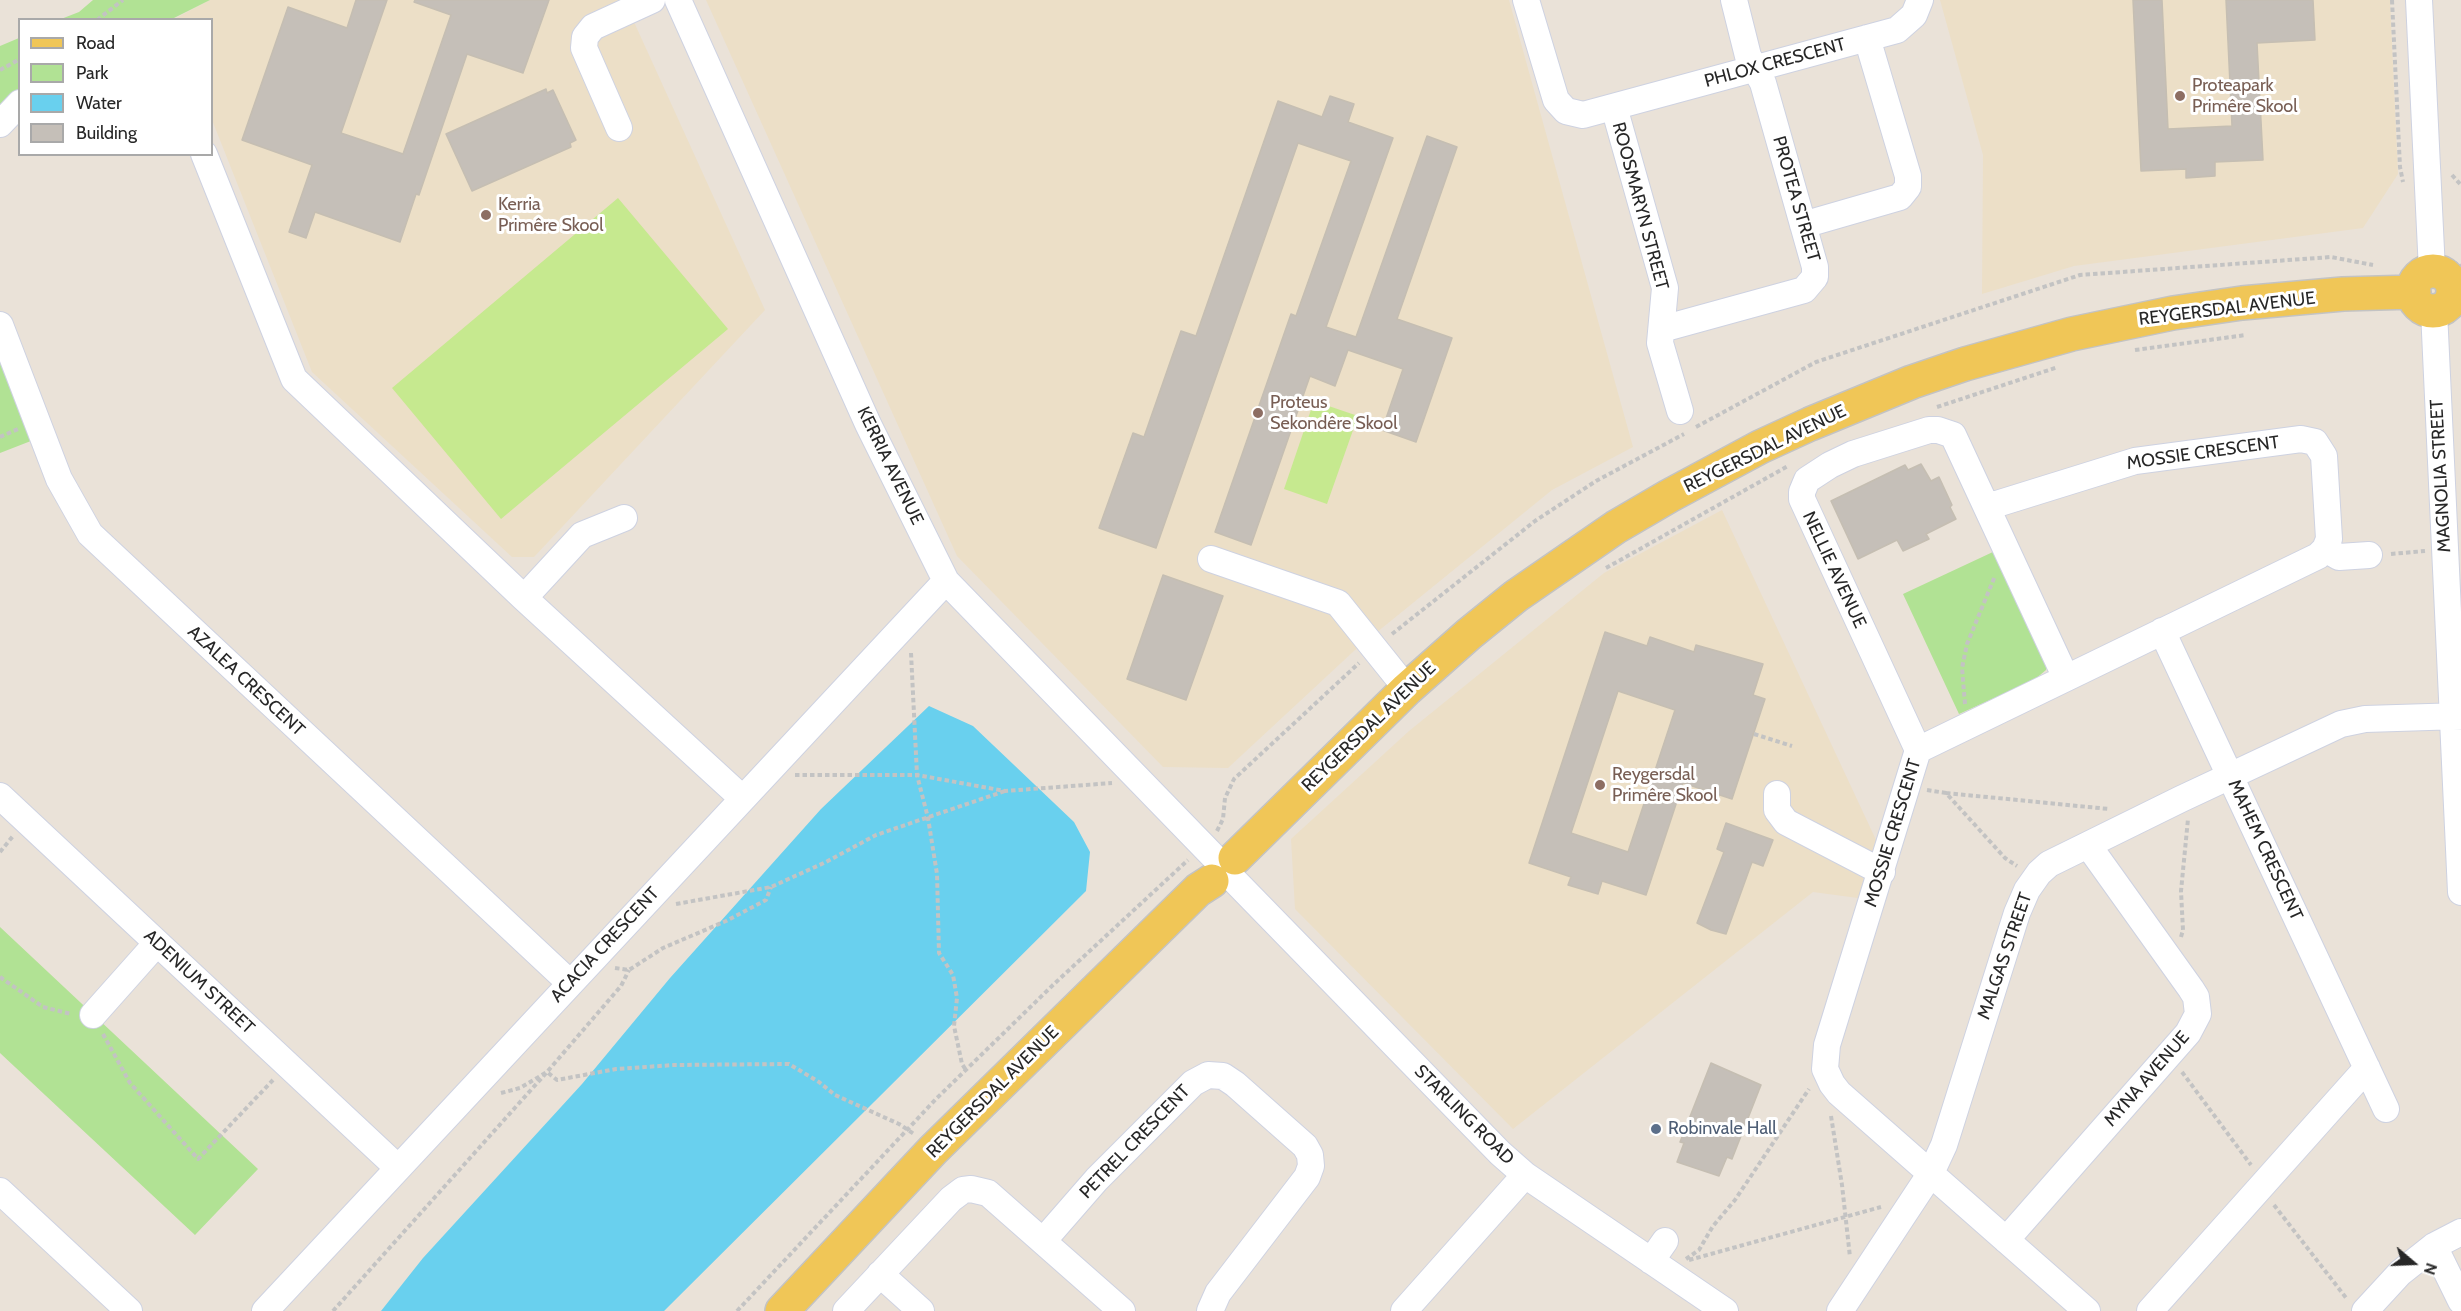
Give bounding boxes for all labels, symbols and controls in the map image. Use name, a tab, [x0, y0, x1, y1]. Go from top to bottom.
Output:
legend	[18, 18, 213, 156]
text: Road	[76, 32, 115, 54]
street label: PHLOX CRESCENT	[1702, 34, 1848, 92]
text: Park	[76, 62, 108, 84]
place label: Proteapark Primêre Skool	[2192, 75, 2297, 118]
marker: Proteapark Primêre Skool	[2173, 89, 2187, 103]
text: Water	[76, 92, 122, 114]
street label: ROOSMARYN STREET	[1607, 120, 1673, 292]
text: Building	[76, 122, 137, 144]
street label: PROTEA STREET	[1768, 134, 1824, 264]
place label: Kerria Primêre Skool	[498, 194, 603, 236]
marker: Kerria Primêre Skool	[479, 208, 493, 222]
street label: REYGERSDAL AVENUE	[2137, 287, 2317, 331]
place label: Proteus Sekondêre Skool	[1270, 392, 1397, 434]
street label: MAGNOLIA STREET	[2426, 399, 2456, 553]
street label: REYGERSDAL AVENUE	[1680, 400, 1850, 498]
street label: KERRIA AVENUE	[852, 404, 928, 528]
marker: Proteus Sekondêre Skool	[1251, 406, 1265, 420]
street label: MOSSIE CRESCENT	[2125, 432, 2281, 474]
street label: NELLIE AVENUE	[1798, 508, 1870, 632]
street label: AZALEA CRESCENT	[183, 621, 309, 741]
street label: REYGERSDAL AVENUE	[1298, 657, 1440, 797]
street label: MOSSIE CRESCENT	[1860, 756, 1926, 910]
place label: Reygersdal Primêre Skool	[1612, 764, 1717, 806]
street label: MAHEM CRESCENT	[2223, 776, 2307, 924]
marker: Reygersdal Primêre Skool	[1593, 778, 1607, 792]
street label: ACACIA CRESCENT	[546, 883, 664, 1007]
street label: MALGAS STREET	[1973, 890, 2037, 1022]
street label: ADENIUM STREET	[139, 925, 259, 1039]
street label: REYGERSDAL AVENUE	[922, 1021, 1064, 1163]
street label: MYNA AVENUE	[2100, 1027, 2194, 1131]
street label: STARLING ROAD	[1410, 1061, 1518, 1169]
street label: PETREL CRESCENT	[1075, 1081, 1195, 1203]
place label: Robinvale Hall	[1668, 1118, 1777, 1140]
marker: Robinvale Hall	[1649, 1122, 1663, 1136]
north arrow	[2383, 1233, 2443, 1293]
text: N	[2420, 1261, 2441, 1277]

